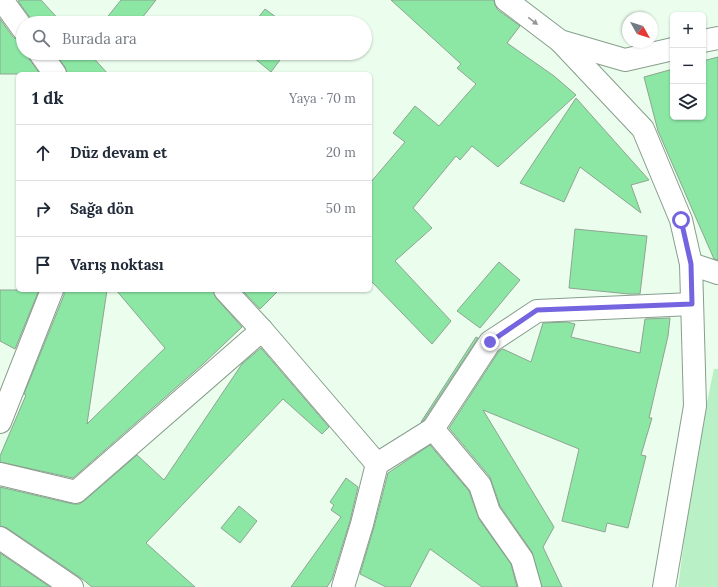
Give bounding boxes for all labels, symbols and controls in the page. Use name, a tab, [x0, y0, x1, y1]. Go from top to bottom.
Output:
north arrow	[622, 12, 658, 48]
map controls	[670, 12, 706, 120]
button: +	[670, 12, 706, 48]
search box	[16, 16, 372, 60]
one-way arrow	[528, 16, 539, 25]
icon: search	[30, 27, 52, 49]
text: Burada ara	[62, 29, 137, 48]
button: −	[670, 48, 706, 84]
button: layers	[670, 84, 706, 120]
text: 1 dk	[32, 87, 64, 109]
text: Yaya · 70 m	[289, 90, 356, 107]
icon: ahead	[32, 142, 54, 164]
text: Düz devam et	[70, 143, 167, 162]
text: 20 m	[326, 144, 356, 161]
icon: right	[32, 198, 54, 220]
text: Sağa dön	[70, 199, 134, 218]
text: 50 m	[326, 200, 356, 217]
route start	[672, 211, 690, 229]
icon: arrive	[32, 254, 54, 276]
text: Varış noktası	[70, 255, 164, 274]
route end	[481, 333, 499, 351]

